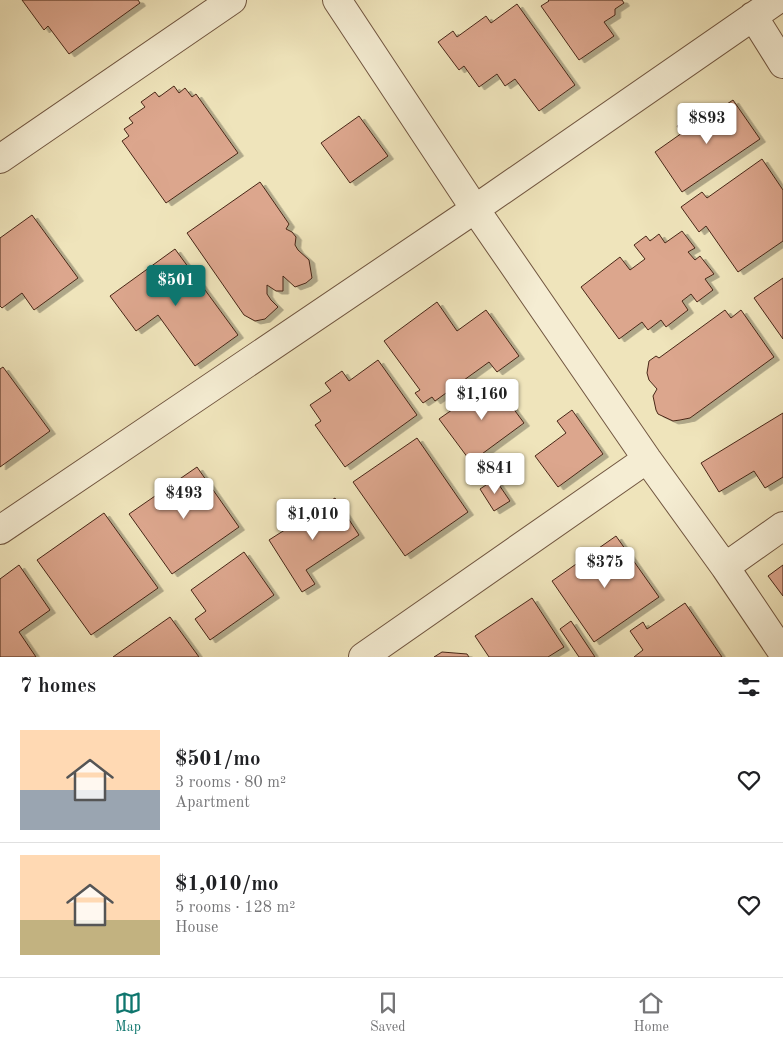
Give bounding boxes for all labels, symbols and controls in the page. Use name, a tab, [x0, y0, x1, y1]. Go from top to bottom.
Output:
pin: $893	[677, 102, 737, 145]
text: $893	[688, 111, 726, 127]
pin: $501	[146, 264, 206, 307]
text: $501	[157, 273, 195, 289]
pin: $1,160	[441, 378, 523, 421]
text: $1,160	[457, 387, 507, 403]
pin: $841	[465, 452, 525, 495]
text: $841	[476, 461, 514, 477]
pin: $493	[154, 478, 214, 520]
text: $493	[165, 486, 203, 502]
pin: $1,010	[272, 498, 354, 541]
text: $1,010	[288, 507, 338, 523]
pin: $375	[575, 546, 635, 589]
text: $375	[586, 555, 624, 571]
icon: filters	[735, 673, 763, 701]
text: 7 homes	[20, 676, 96, 697]
text: $501/mo	[175, 749, 261, 770]
icon: home	[60, 750, 120, 810]
icon: heart	[735, 766, 763, 794]
text: 3 rooms · 80 m²	[175, 775, 286, 791]
text: Apartment	[175, 795, 250, 811]
text: $1,010/mo	[175, 874, 279, 895]
icon: home	[60, 875, 120, 935]
icon: heart	[735, 891, 763, 919]
text: 5 rooms · 128 m²	[175, 900, 295, 916]
text: House	[175, 920, 218, 936]
tab: Map	[114, 989, 142, 1036]
tab: Saved	[370, 989, 406, 1036]
tab: Home	[633, 989, 669, 1036]

